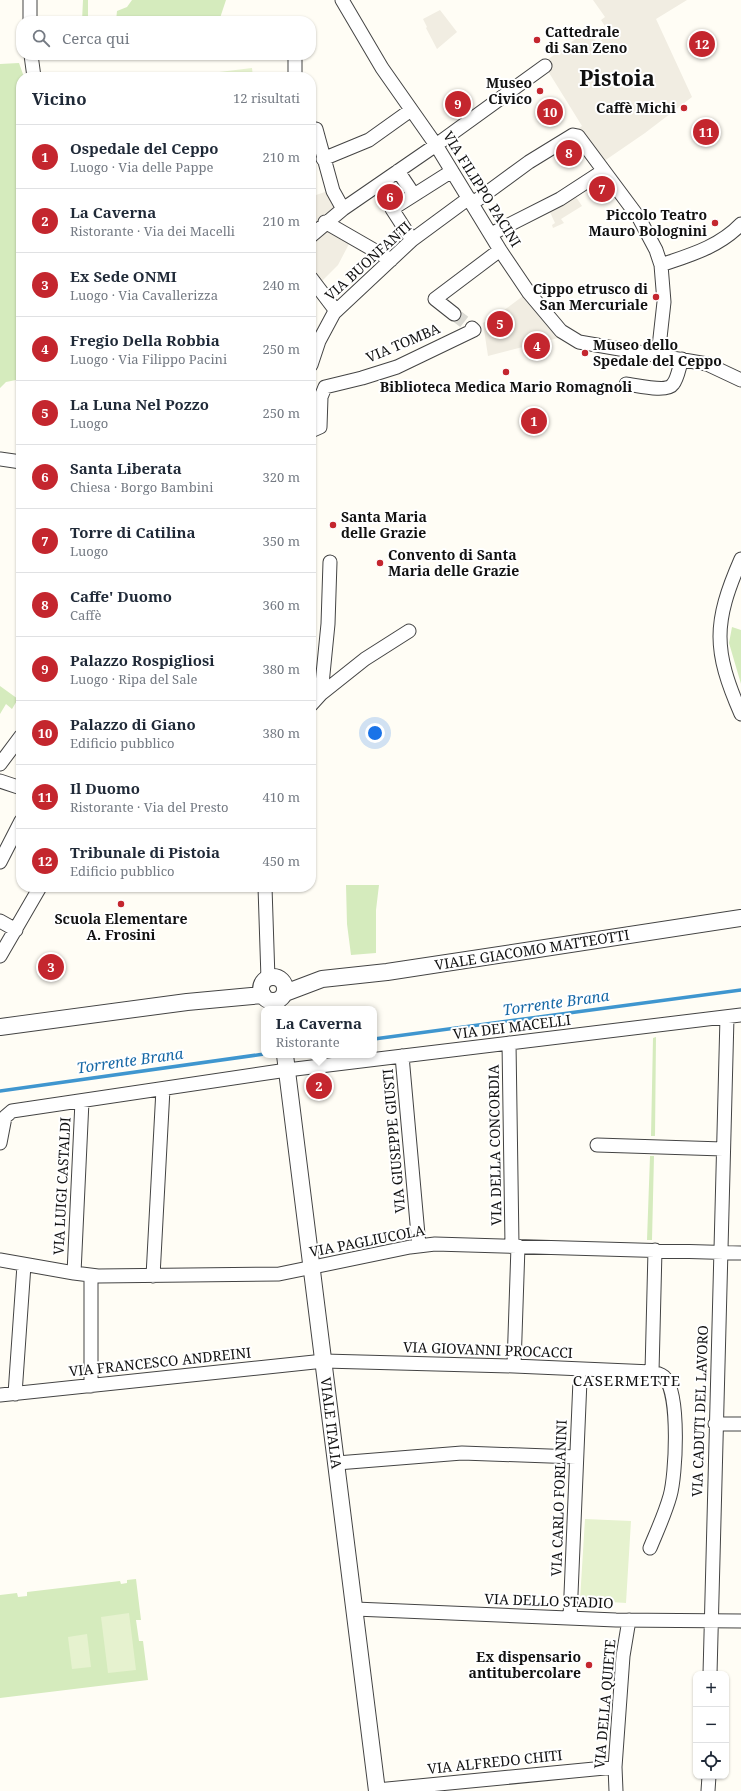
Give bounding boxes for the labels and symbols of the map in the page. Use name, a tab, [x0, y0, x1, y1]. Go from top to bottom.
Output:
place label: Cattedrale di San Zeno	[545, 22, 627, 57]
pin: 12	[689, 29, 715, 59]
marker: Cattedrale di San Zeno	[532, 35, 542, 45]
district label: Pistoia	[579, 62, 655, 92]
place label: Museo Civico	[486, 73, 532, 108]
marker: Museo Civico	[535, 86, 545, 96]
pin: 9	[445, 89, 471, 119]
pin: 10	[537, 97, 563, 127]
place label: Caffè Michi	[596, 98, 676, 117]
marker: Caffè Michi	[679, 103, 689, 113]
pin: 11	[693, 117, 719, 147]
street label: VIA FILIPPO PACINI	[439, 127, 526, 250]
pin: 8	[556, 138, 582, 168]
pin: 7	[589, 174, 615, 204]
pin: 6	[377, 182, 403, 212]
place label: Piccolo Teatro Mauro Bolognini	[588, 205, 707, 240]
street label: VIA BUONFANTI	[320, 217, 415, 304]
marker: Piccolo Teatro Mauro Bolognini	[710, 218, 720, 228]
place label: Cippo etrusco di San Mercuriale	[533, 279, 648, 314]
marker: Cippo etrusco di San Mercuriale	[651, 292, 661, 302]
pin: 5	[487, 309, 513, 339]
street label: VIA TOMBA	[363, 318, 443, 367]
pin: 4	[524, 331, 550, 361]
place label: Museo dello Spedale del Ceppo	[593, 335, 722, 370]
marker: Museo dello Spedale del Ceppo	[580, 348, 590, 358]
marker: Biblioteca Medica Mario Romagnoli	[501, 367, 511, 377]
place label: Biblioteca Medica Mario Romagnoli	[380, 377, 632, 396]
pin: 1	[521, 406, 547, 436]
place label: Santa Maria delle Grazie	[341, 507, 427, 542]
marker: Santa Maria delle Grazie	[328, 520, 338, 530]
place label: Convento di Santa Maria delle Grazie	[388, 545, 519, 580]
marker: Convento di Santa Maria delle Grazie	[375, 558, 385, 568]
your location	[365, 723, 385, 743]
marker: Scuola Elementare A. Frosini	[116, 899, 126, 909]
place label: Scuola Elementare A. Frosini	[54, 909, 188, 944]
street label: VIALE GIACOMO MATTEOTTI	[433, 925, 631, 974]
pin: 3	[38, 952, 64, 982]
water label: Torrente Brana	[501, 985, 611, 1019]
street label: VIA DEI MACELLI	[452, 1010, 572, 1043]
water label: Torrente Brana	[75, 1043, 185, 1077]
street label: VIA DELLA CONCORDIA	[484, 1064, 505, 1226]
street label: VIA GIUSEPPE GIUSTI	[378, 1068, 409, 1214]
pin: 2	[306, 1071, 332, 1101]
street label: VIA LUIGI CASTALDI	[48, 1116, 75, 1255]
street label: VIA PAGLIUCOLA	[308, 1220, 426, 1261]
street label: VIA CADUTI DEL LAVORO	[687, 1325, 712, 1497]
street label: VIA GIOVANNI PROCACCI	[403, 1337, 573, 1362]
street label: VIA FRANCESCO ANDREINI	[68, 1342, 252, 1381]
district label: CASERMETTE	[573, 1370, 681, 1390]
street label: VIALE ITALIA	[316, 1376, 347, 1470]
street label: VIA CARLO FORLANINI	[546, 1419, 571, 1577]
street label: VIA DELLO STADIO	[484, 1589, 614, 1612]
street label: VIA DELLA QUIETE	[589, 1638, 620, 1769]
place label: Ex dispensario antitubercolare	[469, 1647, 581, 1682]
marker: Ex dispensario antitubercolare	[584, 1660, 594, 1670]
street label: VIA ALFREDO CHITI	[427, 1745, 563, 1778]

